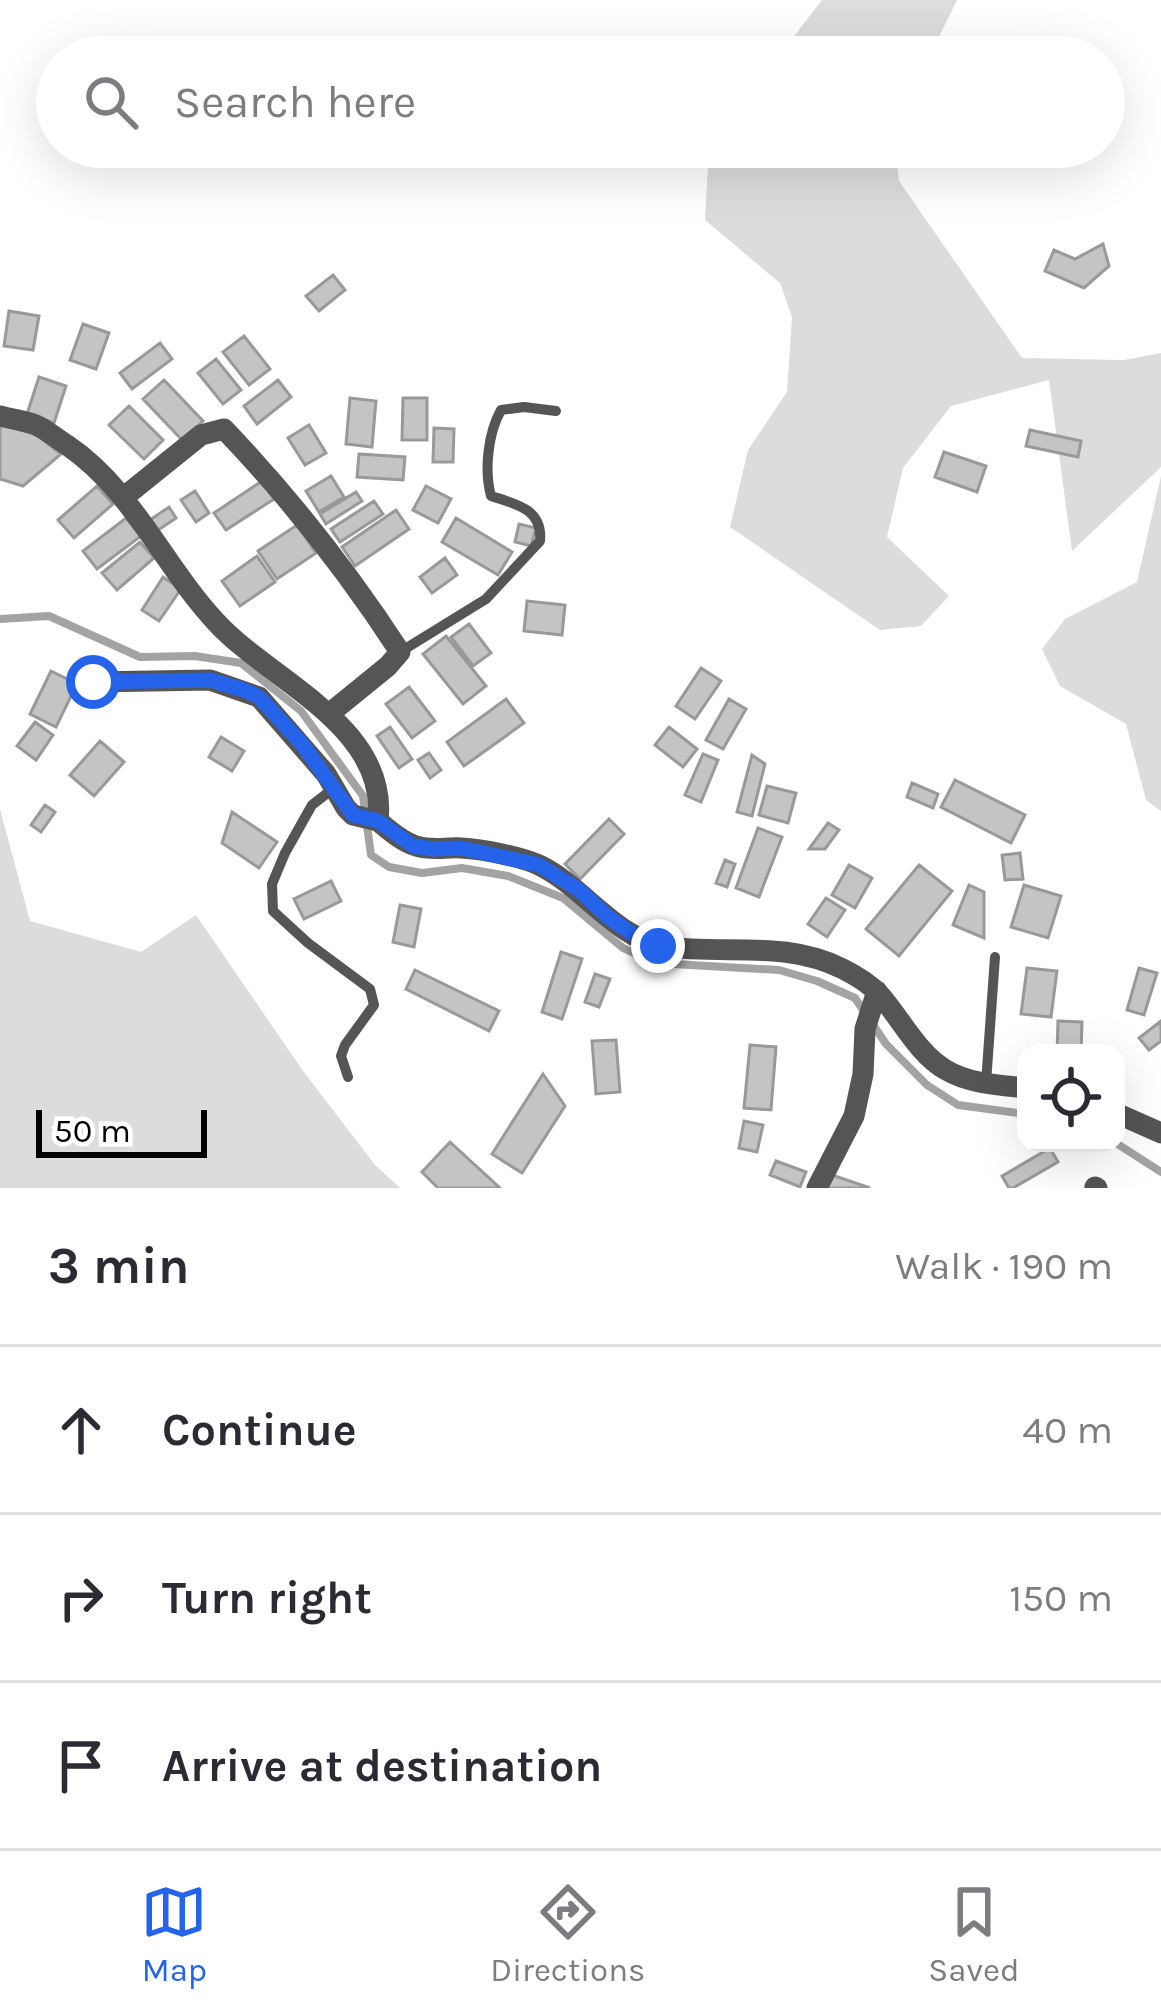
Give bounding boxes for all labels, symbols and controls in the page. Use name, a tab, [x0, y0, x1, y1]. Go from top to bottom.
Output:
search box	[36, 36, 1125, 168]
icon: search	[78, 69, 144, 135]
text: Search here	[174, 76, 416, 128]
route start	[66, 655, 120, 709]
route end	[631, 919, 685, 973]
map controls	[1017, 1044, 1125, 1152]
button: locate	[1017, 1044, 1125, 1152]
scale bar	[36, 1104, 207, 1157]
text: 50 m	[54, 1112, 131, 1150]
text: 3 min	[48, 1236, 190, 1296]
text: Walk · 190 m	[895, 1243, 1113, 1289]
icon: ahead	[48, 1397, 114, 1463]
text: Continue	[162, 1404, 357, 1456]
text: 40 m	[1022, 1407, 1113, 1453]
icon: right	[48, 1565, 114, 1631]
text: Turn right	[162, 1572, 372, 1624]
text: 150 m	[1009, 1575, 1113, 1621]
icon: arrive	[48, 1733, 114, 1799]
text: Arrive at destination	[162, 1740, 602, 1792]
tab: Map	[141, 1879, 207, 1989]
tab: Directions	[490, 1879, 645, 1989]
tab: Saved	[928, 1879, 1020, 1989]

